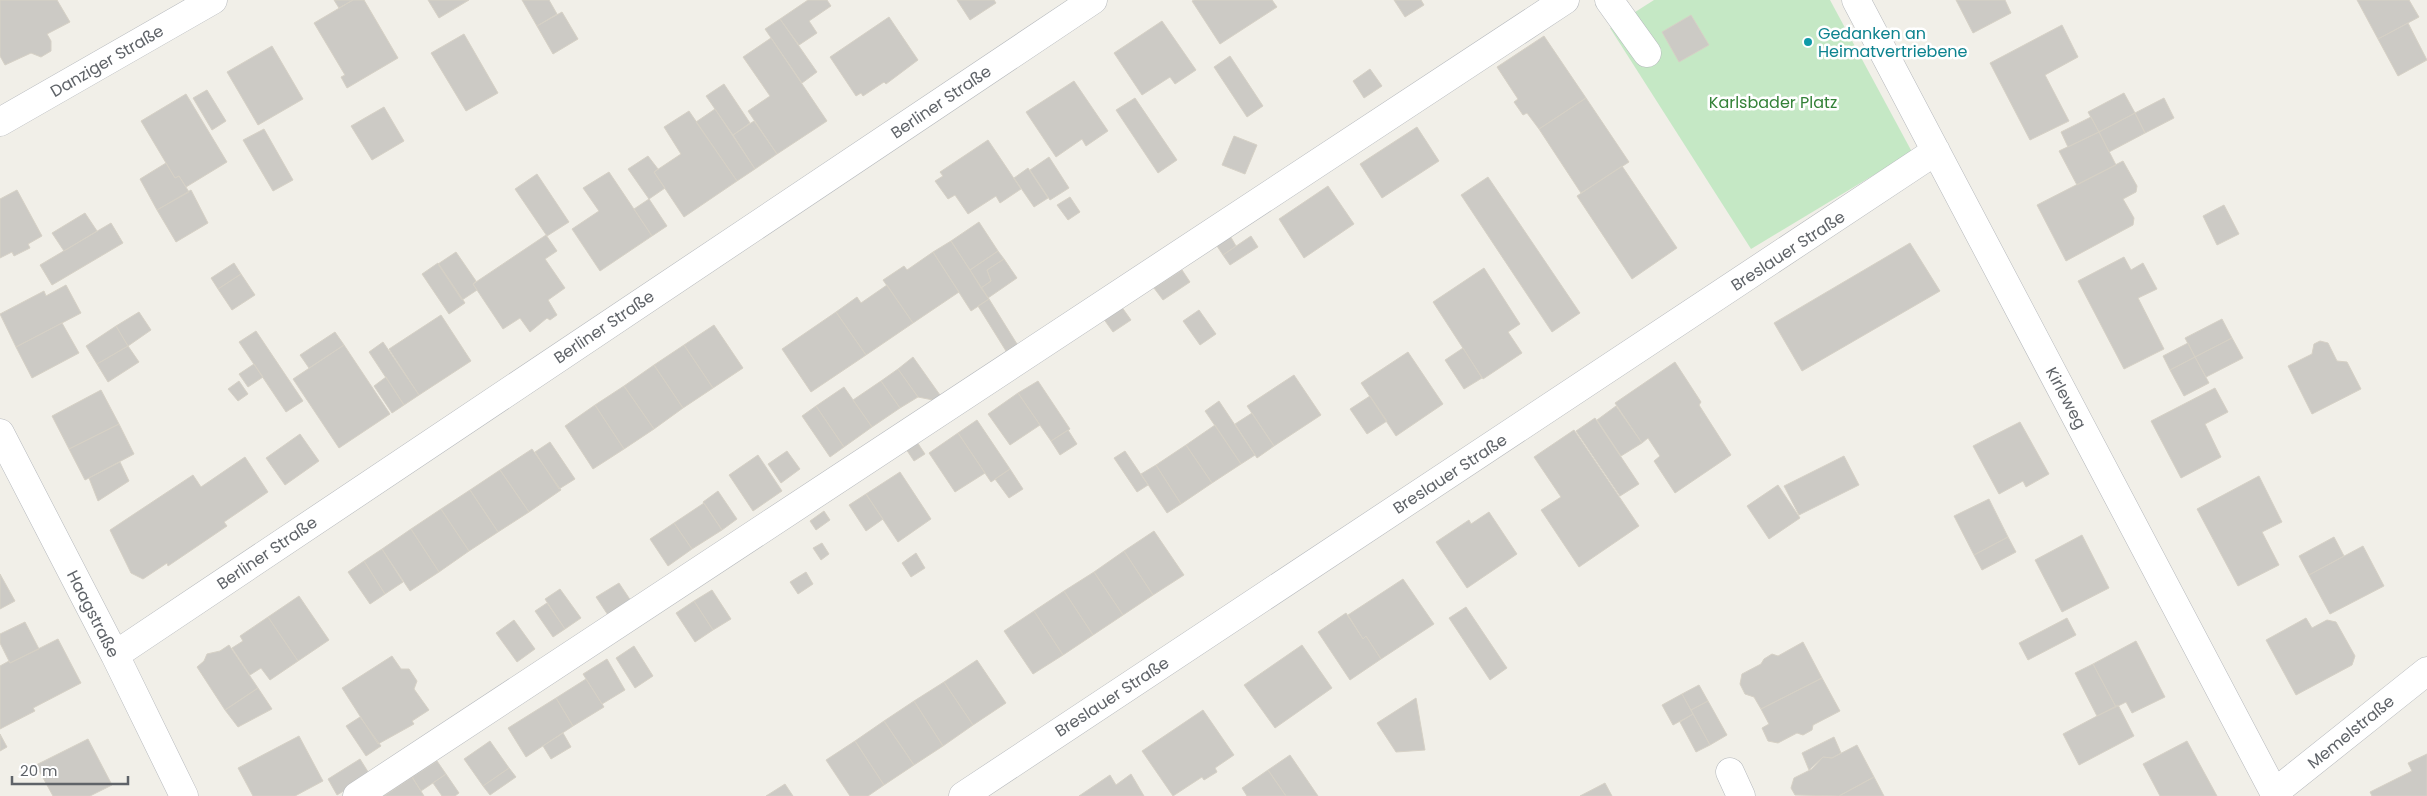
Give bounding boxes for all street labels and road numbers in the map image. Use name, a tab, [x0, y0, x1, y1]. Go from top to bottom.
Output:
street label: Danziger Straße	[46, 19, 168, 103]
street label: Berliner Straße	[886, 60, 996, 144]
street label: Breslauer Straße	[1726, 205, 1850, 297]
street label: Berliner Straße	[549, 285, 659, 369]
street label: Kirleweg	[2040, 363, 2092, 433]
street label: Breslauer Straße	[1388, 428, 1512, 520]
street label: Berliner Straße	[212, 511, 322, 595]
street label: Haagstraße	[61, 566, 125, 662]
street label: Breslauer Straße	[1050, 651, 1174, 743]
street label: Memelstraße	[2303, 690, 2399, 774]

